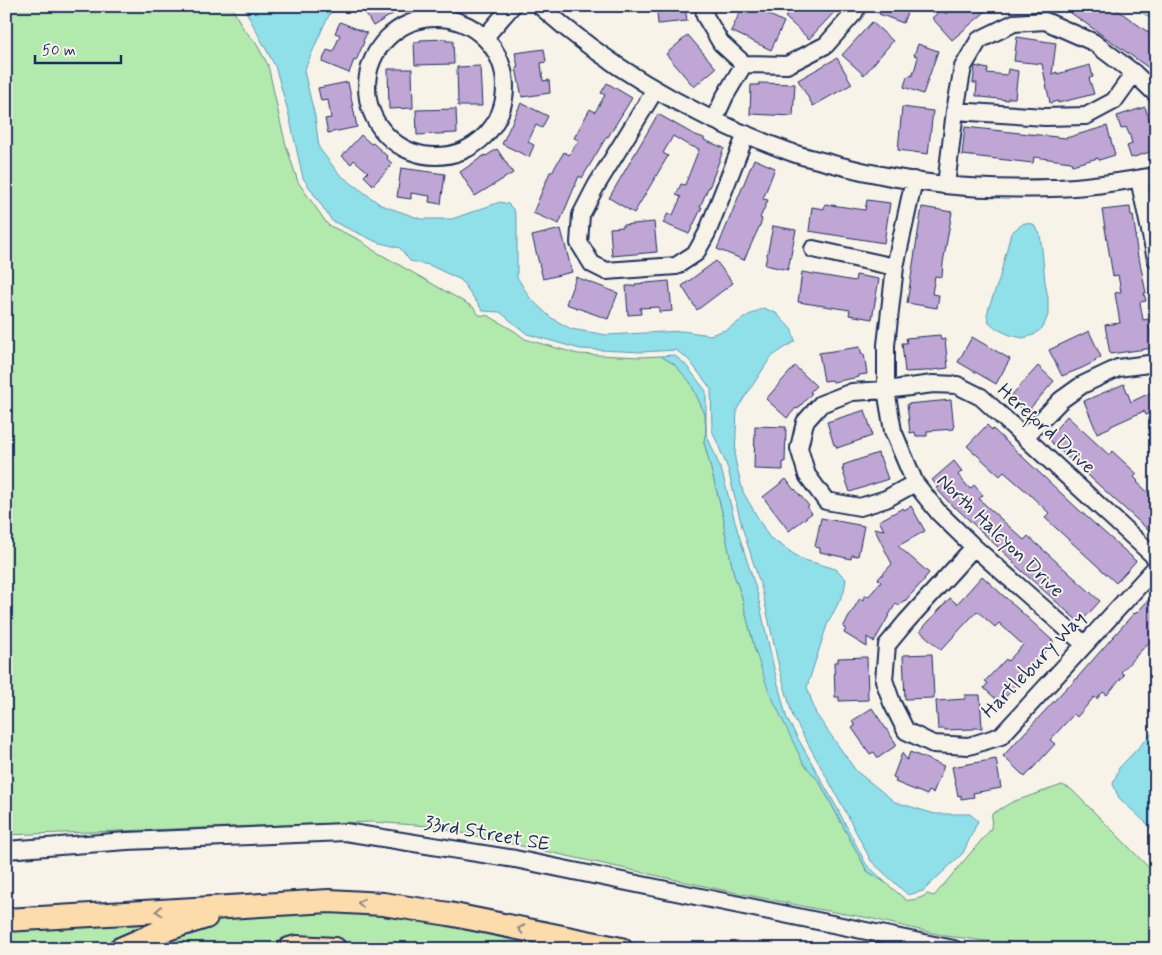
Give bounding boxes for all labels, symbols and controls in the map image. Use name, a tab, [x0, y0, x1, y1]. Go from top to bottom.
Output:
scale bar	[35, 32, 121, 64]
text: 50 m	[42, 41, 76, 61]
street label: Hereford Drive	[990, 378, 1101, 482]
street label: North Halcyon Drive	[930, 468, 1070, 604]
street label: Hartlebury Way	[976, 606, 1092, 724]
street label: 33rd Street SE	[422, 810, 552, 858]
one-way arrow	[357, 897, 365, 908]
one-way arrow	[155, 906, 163, 917]
one-way arrow	[517, 924, 526, 935]

